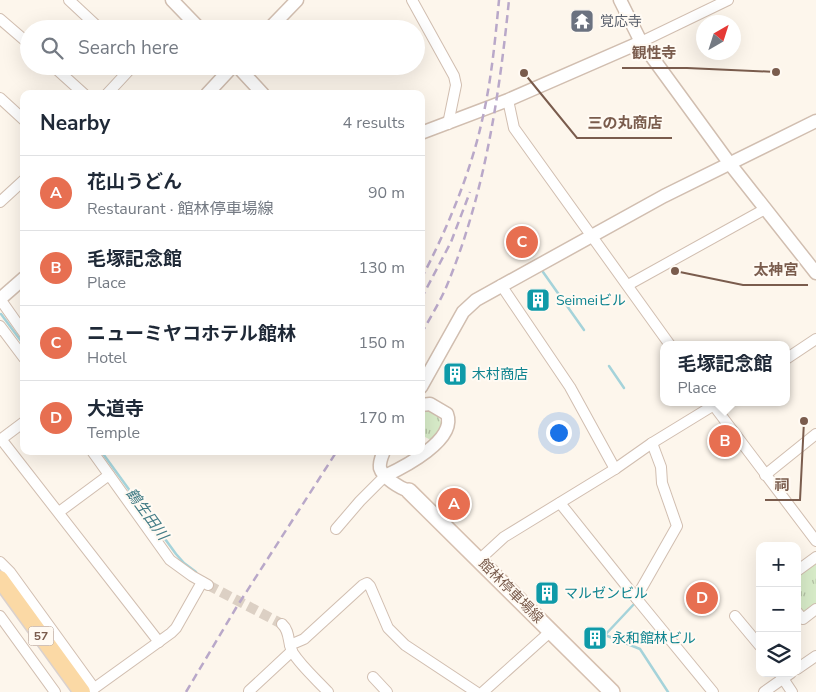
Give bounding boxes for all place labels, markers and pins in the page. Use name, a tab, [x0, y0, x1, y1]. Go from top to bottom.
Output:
temple icon: 覚応寺	[569, 8, 595, 34]
place label: 覚応寺	[600, 12, 642, 31]
callout: 観性寺	[622, 38, 687, 68]
callout: 三の丸商店	[577, 108, 672, 138]
pin: C	[506, 223, 538, 261]
callout: 太神宮	[743, 255, 808, 285]
building icon: Seimeiビル	[525, 287, 551, 313]
place label: Seimeiビル	[556, 291, 626, 310]
building icon: 木村商店	[442, 361, 468, 387]
place label: 木村商店	[472, 365, 528, 384]
pin: B	[709, 422, 741, 460]
callout: 祠	[765, 470, 800, 500]
pin: A	[438, 485, 470, 523]
pin: D	[686, 579, 718, 617]
building icon: マルゼンビル	[534, 580, 560, 606]
place label: マルゼンビル	[564, 584, 648, 603]
building icon: 永和館林ビル	[582, 625, 608, 651]
place label: 永和館林ビル	[612, 629, 696, 648]

